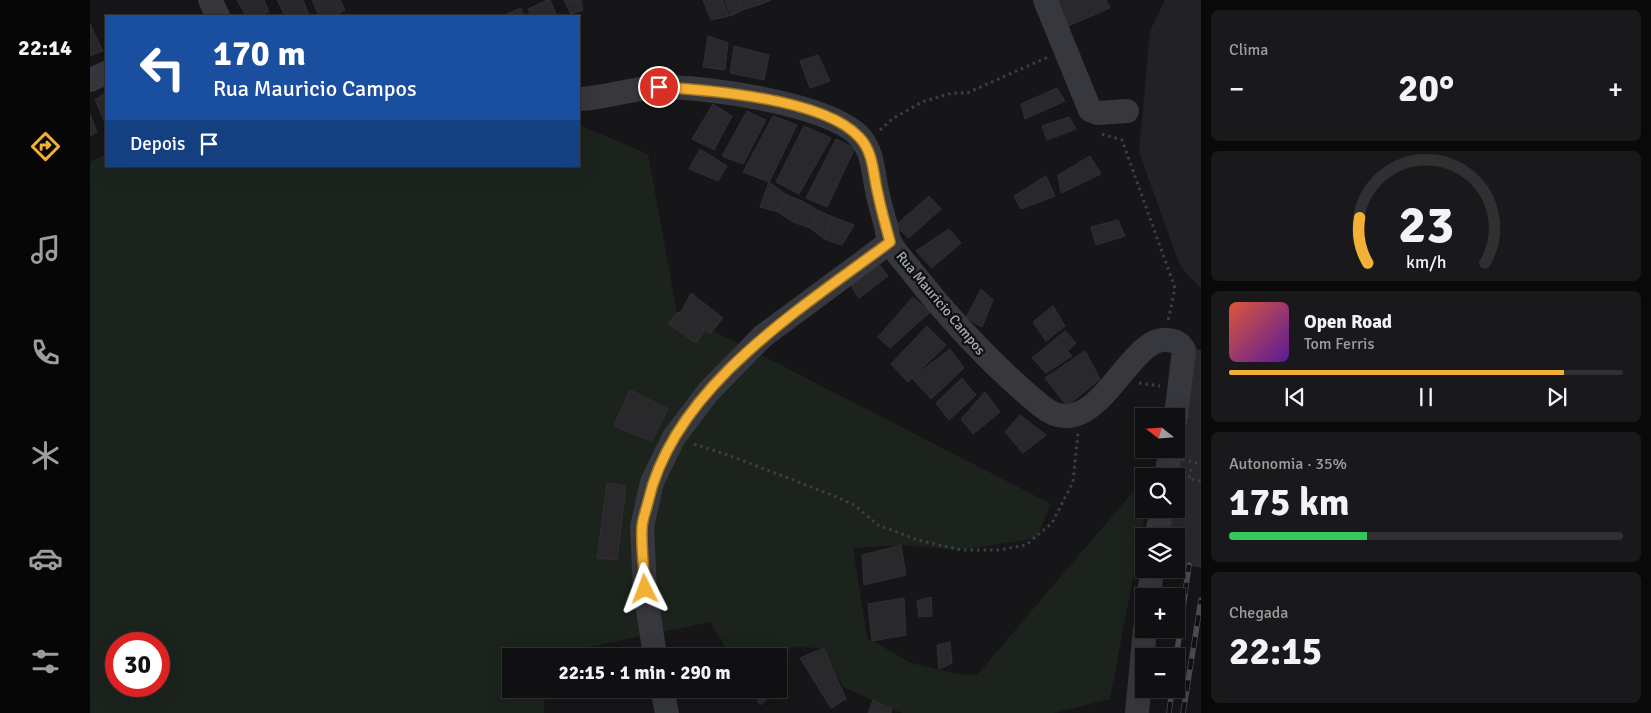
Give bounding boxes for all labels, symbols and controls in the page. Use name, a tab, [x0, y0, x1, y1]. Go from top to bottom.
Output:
text: 170 m	[213, 32, 306, 75]
text: 22:14	[18, 34, 72, 61]
icon: left	[130, 35, 195, 100]
text: Clima	[1229, 40, 1268, 60]
text: 20°	[1398, 65, 1454, 112]
pin	[638, 66, 680, 108]
text: −	[1229, 72, 1244, 106]
text: +	[1608, 72, 1623, 106]
icon: arrive	[645, 73, 673, 101]
text: Rua Mauricio Campos	[213, 75, 417, 102]
icon: directions	[28, 129, 63, 164]
icon: arrive	[195, 130, 223, 158]
text: Depois	[130, 132, 185, 156]
text: 23	[1398, 193, 1454, 257]
icon: music	[28, 232, 63, 267]
street label: Rua Mauricio Campos	[892, 248, 989, 358]
text: km/h	[1406, 251, 1446, 273]
text: Open Road	[1304, 310, 1392, 334]
text: Tom Ferris	[1304, 334, 1374, 354]
icon: phone	[28, 335, 63, 370]
icon: previous	[1281, 383, 1309, 411]
icon: pause	[1412, 383, 1440, 411]
icon: next	[1543, 383, 1571, 411]
north arrow	[1135, 408, 1185, 458]
map controls	[1135, 408, 1185, 698]
icon: climate	[28, 438, 63, 473]
text: Autonomia · 35%	[1229, 454, 1347, 474]
button: search	[1135, 468, 1185, 518]
text: 175 km	[1229, 479, 1350, 526]
button: layers	[1135, 528, 1185, 578]
icon: car	[28, 541, 63, 576]
position arrow	[618, 562, 670, 614]
button: +	[1135, 588, 1185, 638]
text: Chegada	[1229, 603, 1288, 623]
text: 22:15	[1229, 628, 1322, 675]
speed limit sign: 30	[105, 632, 170, 697]
icon: filters	[28, 644, 63, 679]
button: −	[1135, 648, 1185, 698]
text: 22:15 · 1 min · 290 m	[558, 661, 731, 685]

